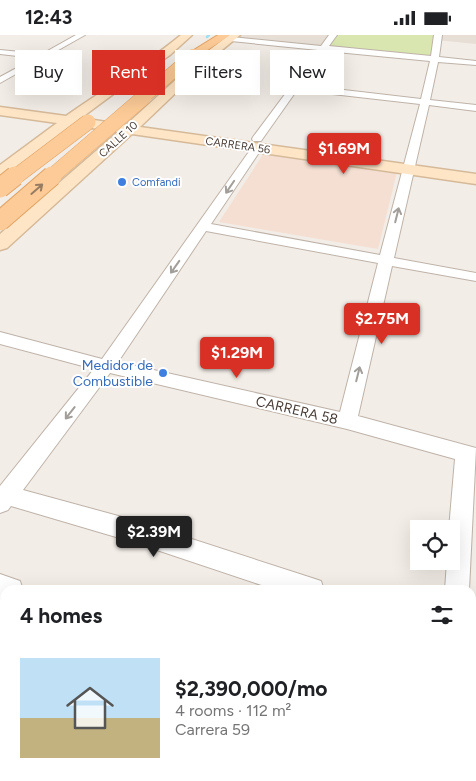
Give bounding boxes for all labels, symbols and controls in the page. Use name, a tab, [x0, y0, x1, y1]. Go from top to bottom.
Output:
text: 12:43	[25, 6, 72, 29]
chip: Buy	[15, 50, 82, 95]
chip: Rent	[92, 50, 165, 95]
chip: Filters	[175, 50, 260, 95]
chip: New	[270, 50, 344, 95]
street label: CALLE 10	[96, 119, 140, 160]
pin: $1.69M	[303, 133, 385, 175]
street label: CARRERA 56	[205, 135, 271, 156]
text: $1.69M	[318, 139, 370, 158]
marker: Comfandi	[116, 176, 128, 188]
place label: Comfandi	[132, 176, 180, 189]
one-way arrow	[225, 180, 235, 194]
one-way arrow	[30, 183, 43, 195]
one-way arrow	[393, 207, 402, 223]
one-way arrow	[170, 260, 180, 274]
pin: $2.75M	[341, 303, 423, 345]
text: $2.75M	[355, 309, 409, 328]
pin: $1.29M	[196, 337, 278, 379]
text: $1.29M	[211, 343, 263, 362]
place label: Medidor de Combustible	[73, 357, 153, 390]
one-way arrow	[354, 366, 363, 382]
marker: Medidor de Combustible	[157, 367, 169, 379]
street label: CARRERA 58	[254, 393, 340, 428]
one-way arrow	[64, 406, 75, 419]
pin: $2.39M	[113, 515, 195, 558]
map controls	[410, 520, 460, 570]
button: locate	[410, 520, 460, 570]
text: $2.39M	[127, 522, 181, 541]
icon: filters	[428, 601, 456, 629]
text: 4 homes	[20, 603, 102, 628]
text: $2,390,000/mo	[175, 676, 327, 701]
icon: home	[60, 678, 120, 738]
text: 4 rooms · 112 m²	[175, 701, 291, 720]
text: Carrera 59	[175, 720, 250, 739]

